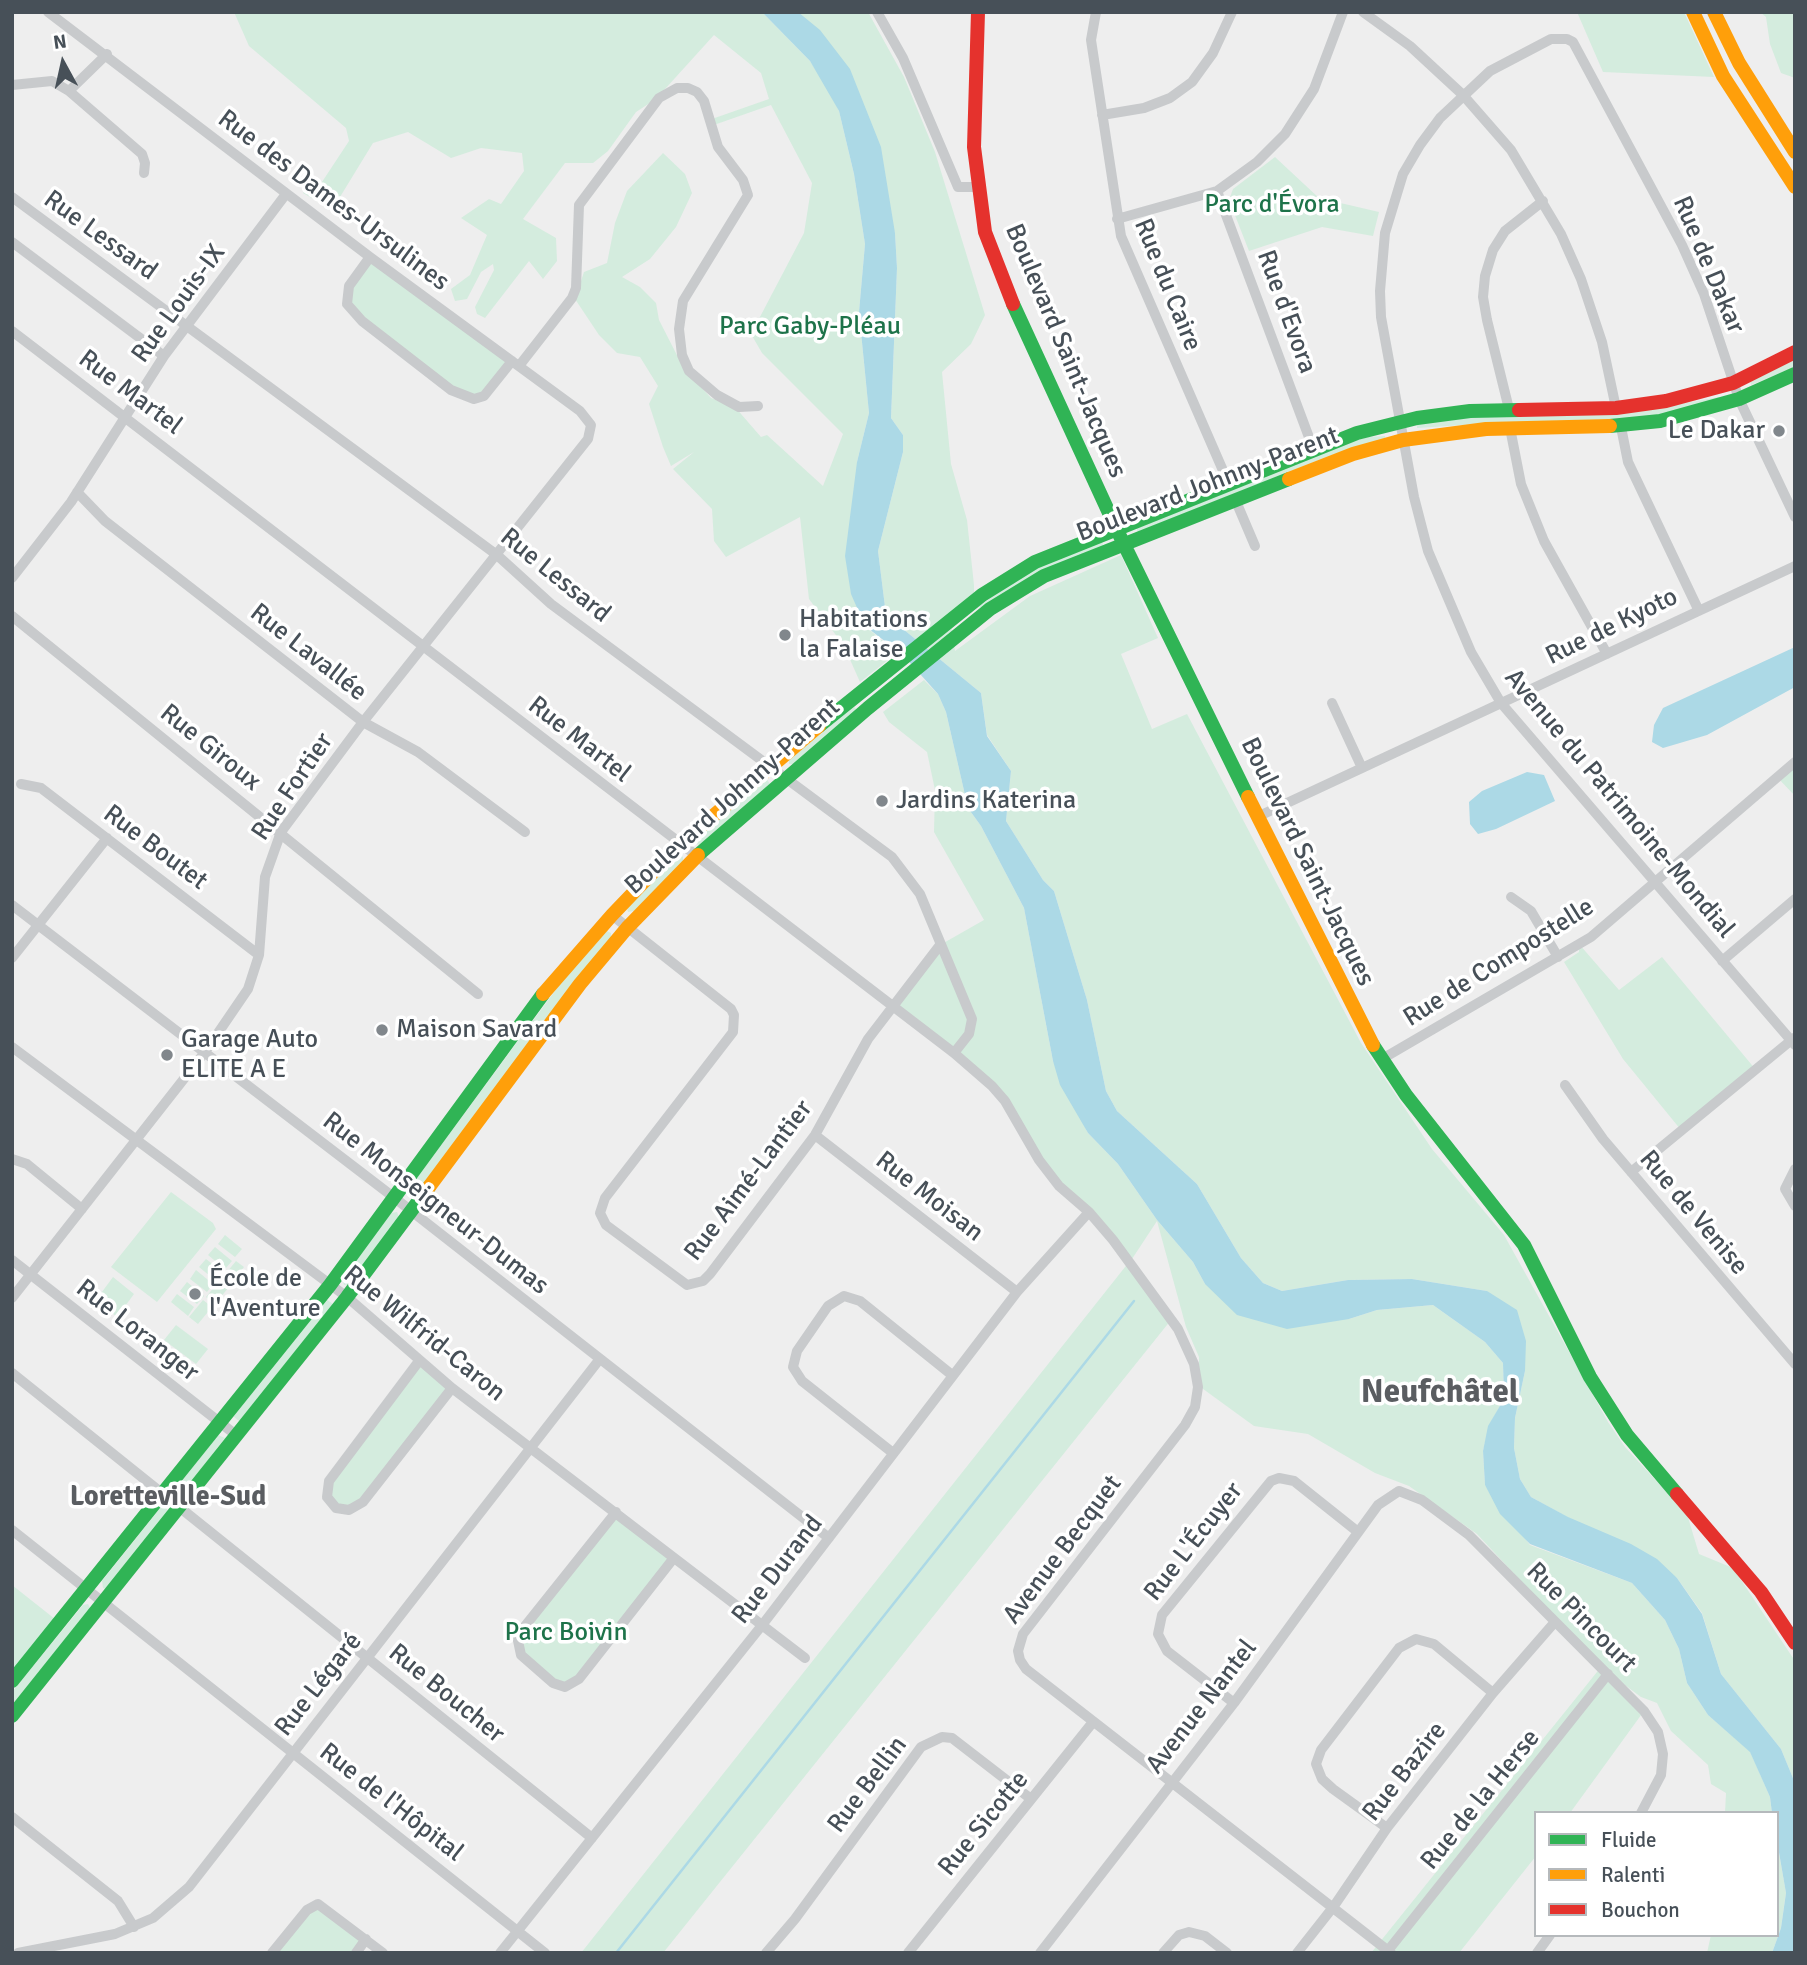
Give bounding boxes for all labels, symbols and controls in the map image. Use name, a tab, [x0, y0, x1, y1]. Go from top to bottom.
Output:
north arrow	[28, 28, 98, 98]
text: N	[52, 29, 68, 55]
street label: Rue des Dames-Ursulines	[211, 104, 455, 298]
street label: Rue Lessard	[37, 184, 163, 288]
park label: Parc d'Évora	[1204, 189, 1340, 221]
street label: Rue de Dakar	[1665, 192, 1751, 338]
street label: Rue du Caire	[1126, 214, 1208, 356]
street label: Boulevard Saint-Jacques	[997, 219, 1133, 483]
street label: Rue Louis-IX	[126, 239, 232, 369]
street label: Rue d'Evora	[1249, 246, 1323, 378]
park label: Parc Gaby-Pléau	[719, 311, 901, 343]
street label: Rue Martel	[72, 344, 188, 442]
place label: Le Dakar	[1668, 415, 1765, 447]
street label: Boulevard Johnny-Parent	[1072, 421, 1344, 549]
marker: Le Dakar	[1771, 423, 1787, 439]
street label: Rue Lessard	[494, 522, 616, 630]
street label: Rue de Kyoto	[1541, 582, 1683, 672]
street label: Rue Lavallée	[243, 598, 373, 708]
place label: Habitations la Falaise	[799, 604, 928, 666]
marker: Habitations la Falaise	[777, 627, 793, 643]
street label: Avenue du Patrimoine-Mondial	[1497, 663, 1741, 945]
street label: Rue Martel	[521, 690, 637, 790]
street label: Boulevard Johnny-Parent	[619, 692, 847, 902]
street label: Rue Giroux	[153, 698, 267, 798]
street label: Rue Fortier	[246, 727, 340, 847]
street label: Boulevard Saint-Jacques	[1233, 733, 1381, 991]
place label: Jardins Katerina	[896, 785, 1076, 817]
marker: Jardins Katerina	[874, 793, 890, 809]
street label: Rue Boutet	[97, 799, 213, 897]
street label: Rue de Compostelle	[1398, 892, 1600, 1034]
place label: Maison Savard	[396, 1014, 557, 1046]
marker: Maison Savard	[374, 1022, 390, 1038]
place label: Garage Auto ELITE A E	[181, 1024, 318, 1086]
marker: Garage Auto ELITE A E	[159, 1047, 175, 1063]
street label: Rue Aimé-Lantier	[678, 1094, 820, 1268]
street label: Rue Monseigneur-Dumas	[316, 1106, 554, 1302]
street label: Rue de Venise	[1632, 1144, 1754, 1282]
street label: Rue Moisan	[869, 1145, 989, 1249]
street label: Rue Wilfrid-Caron	[337, 1259, 511, 1409]
place label: École de l'Aventure	[209, 1263, 321, 1324]
street label: Rue Loranger	[69, 1273, 205, 1389]
marker: École de l'Aventure	[187, 1286, 203, 1302]
district label: Neufchâtel	[1361, 1373, 1519, 1413]
street label: Avenue Becquet	[997, 1470, 1129, 1630]
street label: Rue L'Écuyer	[1138, 1476, 1250, 1608]
district label: Loretteville-Sud	[70, 1481, 266, 1515]
street label: Rue Durand	[726, 1509, 830, 1631]
street label: Rue Pincourt	[1519, 1556, 1643, 1680]
park label: Parc Boivin	[504, 1617, 628, 1649]
street label: Rue Légaré	[269, 1627, 369, 1743]
street label: Avenue Nantel	[1140, 1634, 1264, 1780]
street label: Rue Boucher	[382, 1638, 510, 1750]
street label: Rue Bazire	[1357, 1716, 1453, 1828]
street label: Rue de la Herse	[1415, 1724, 1547, 1876]
street label: Rue Bellin	[822, 1731, 914, 1839]
street label: Rue de l'Hôpital	[313, 1737, 469, 1869]
street label: Rue Sicotte	[932, 1765, 1036, 1883]
legend	[1534, 1811, 1779, 1937]
text: Fluide	[1601, 1827, 1657, 1853]
text: Ralenti	[1601, 1862, 1665, 1888]
text: Bouchon	[1601, 1897, 1680, 1923]

